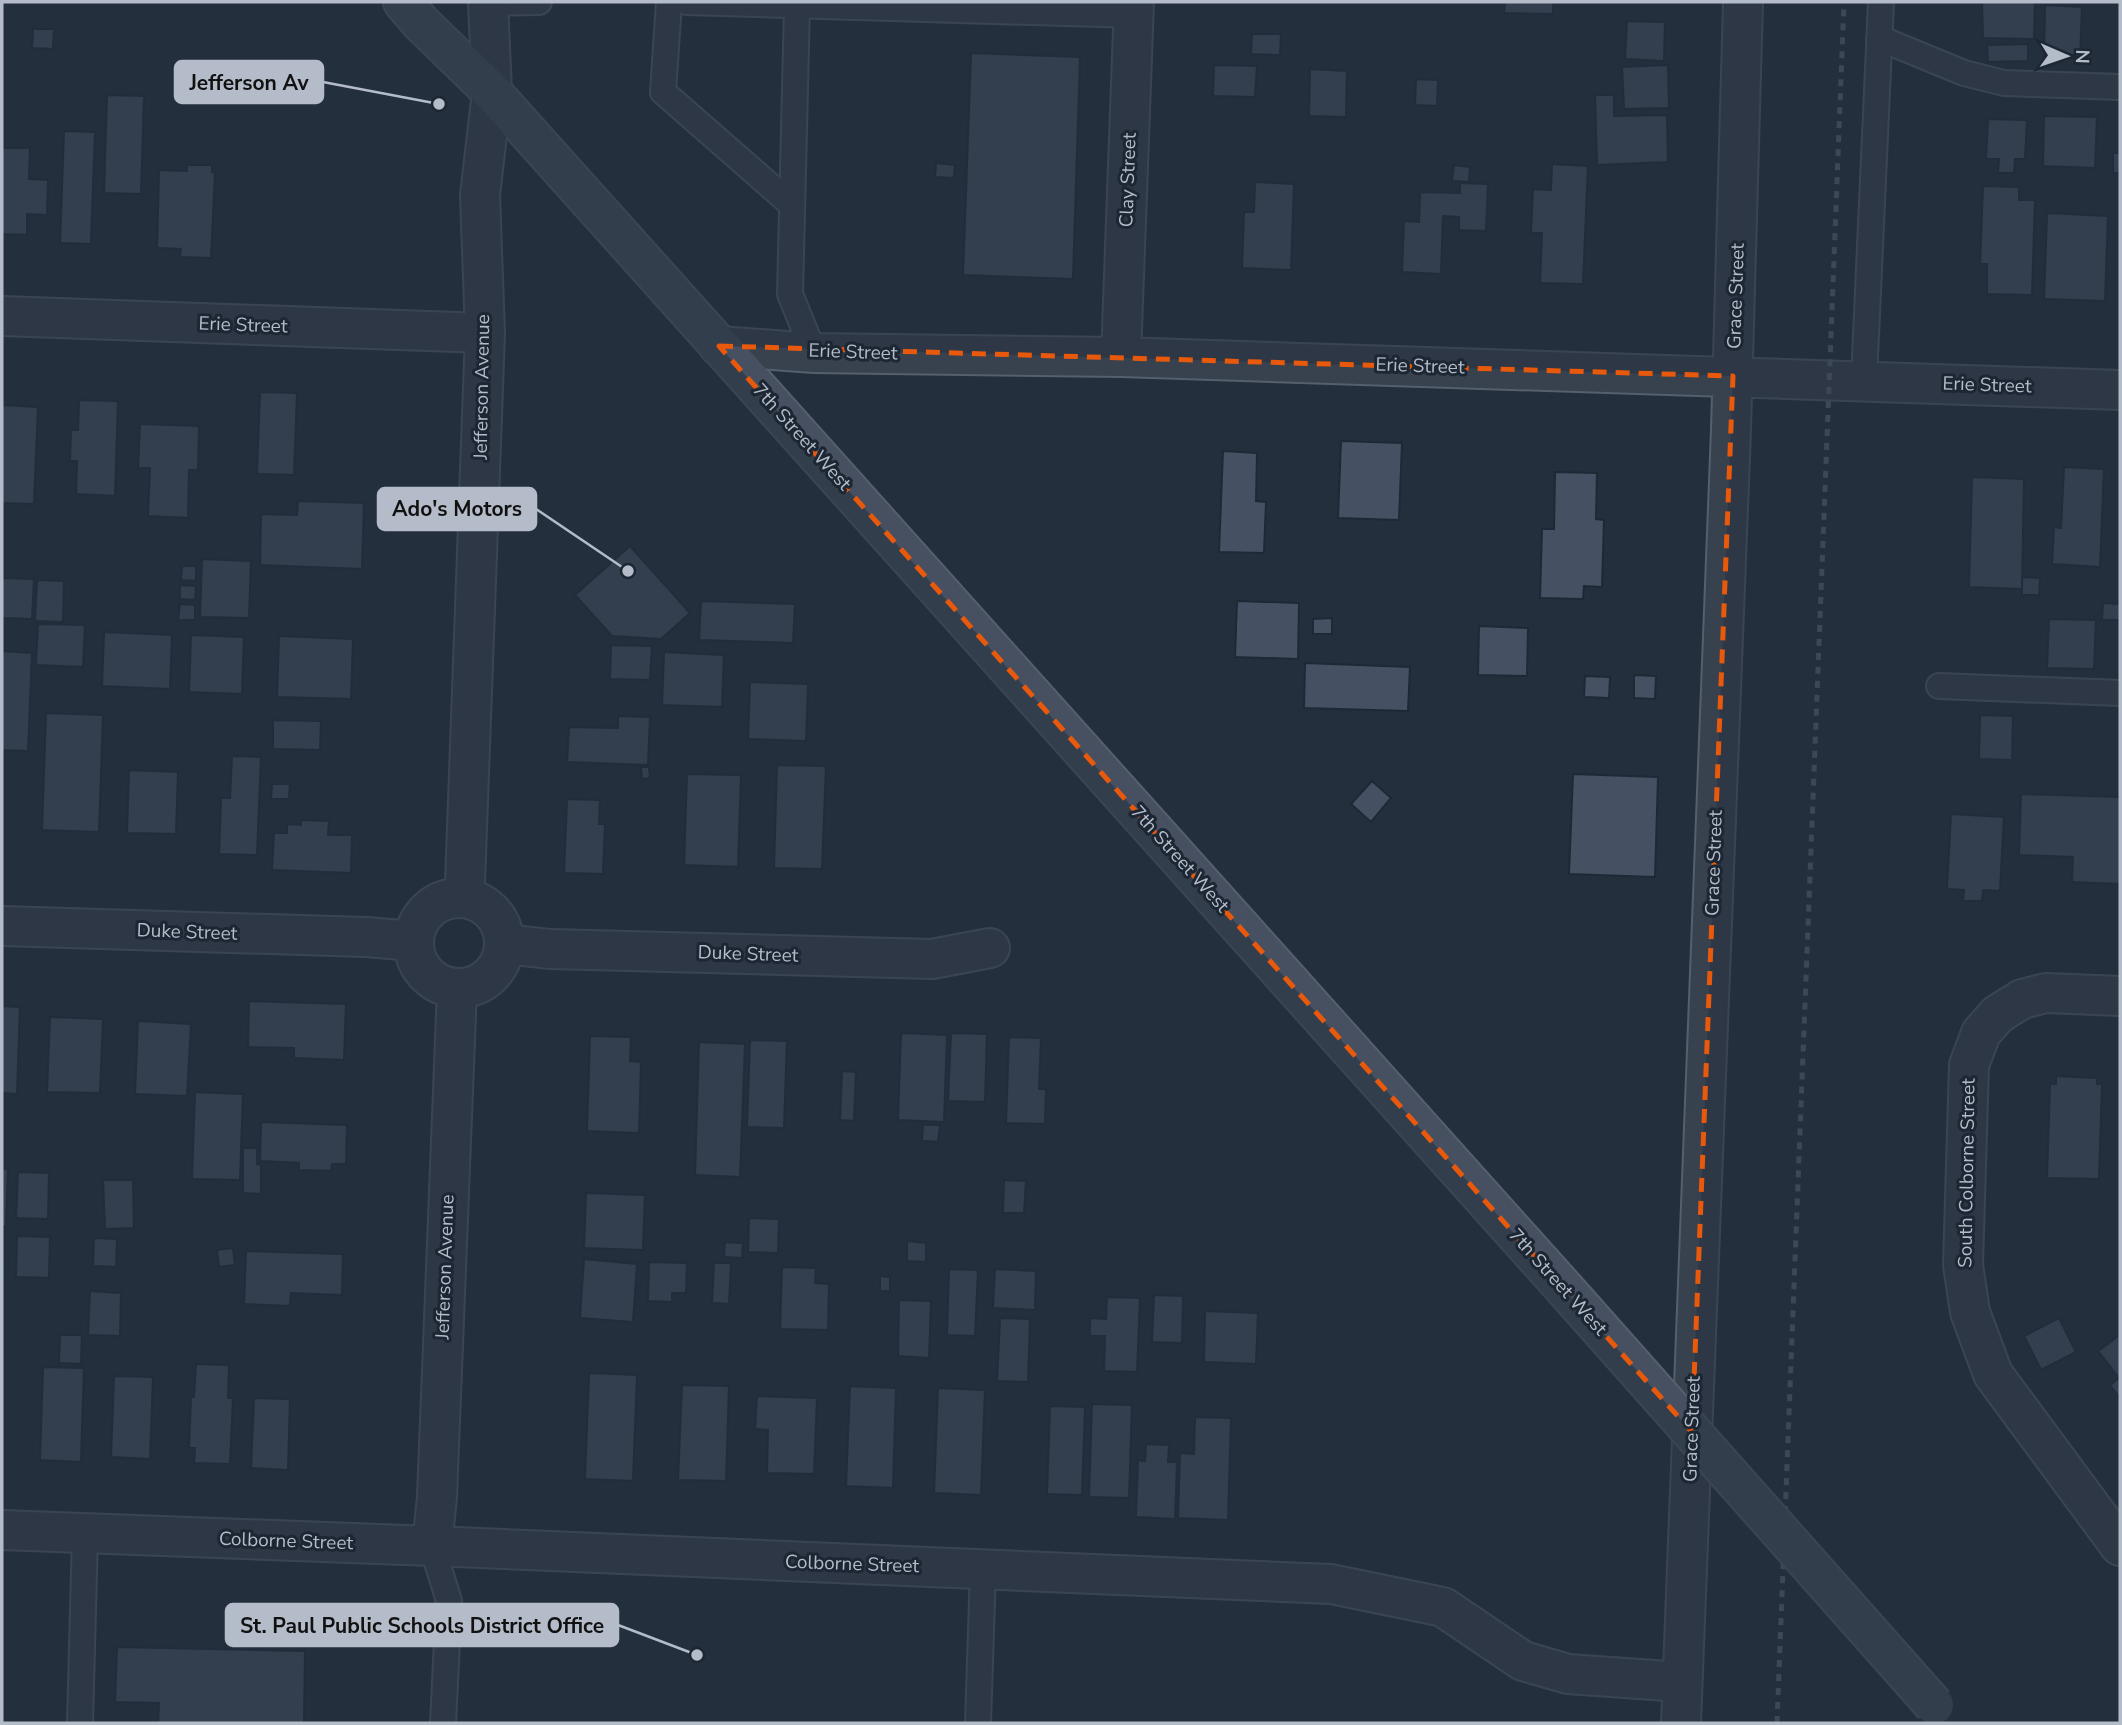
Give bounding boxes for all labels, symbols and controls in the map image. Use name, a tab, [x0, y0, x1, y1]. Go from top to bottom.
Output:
north arrow	[2031, 21, 2101, 91]
text: N	[2069, 49, 2095, 64]
callout: Jefferson Av	[175, 61, 323, 103]
text: Jefferson Av	[188, 69, 310, 97]
street label: Clay Street	[1113, 132, 1143, 228]
street label: Grace Street	[1721, 242, 1751, 349]
street label: Erie Street	[198, 310, 288, 340]
street label: Jefferson Avenue	[468, 314, 496, 461]
street label: Erie Street	[808, 337, 898, 367]
street label: Erie Street	[1375, 351, 1465, 381]
street label: Erie Street	[1942, 370, 2032, 400]
street label: 7th Street West	[747, 378, 857, 497]
callout: Ado's Motors	[378, 488, 536, 530]
text: Ado's Motors	[392, 495, 522, 523]
street label: 7th Street West	[1125, 800, 1235, 919]
street label: Grace Street	[1699, 809, 1729, 916]
street label: Duke Street	[136, 917, 238, 947]
street label: Duke Street	[697, 939, 799, 969]
street label: South Colborne Street	[1952, 1078, 1982, 1268]
street label: Jefferson Avenue	[429, 1194, 461, 1341]
street label: 7th Street West	[1503, 1223, 1613, 1342]
street label: Grace Street	[1677, 1375, 1707, 1482]
street label: Colborne Street	[218, 1526, 354, 1556]
street label: Colborne Street	[784, 1549, 920, 1579]
callout: St. Paul Public Schools District Office	[226, 1604, 618, 1646]
text: St. Paul Public Schools District Office	[240, 1612, 604, 1640]

